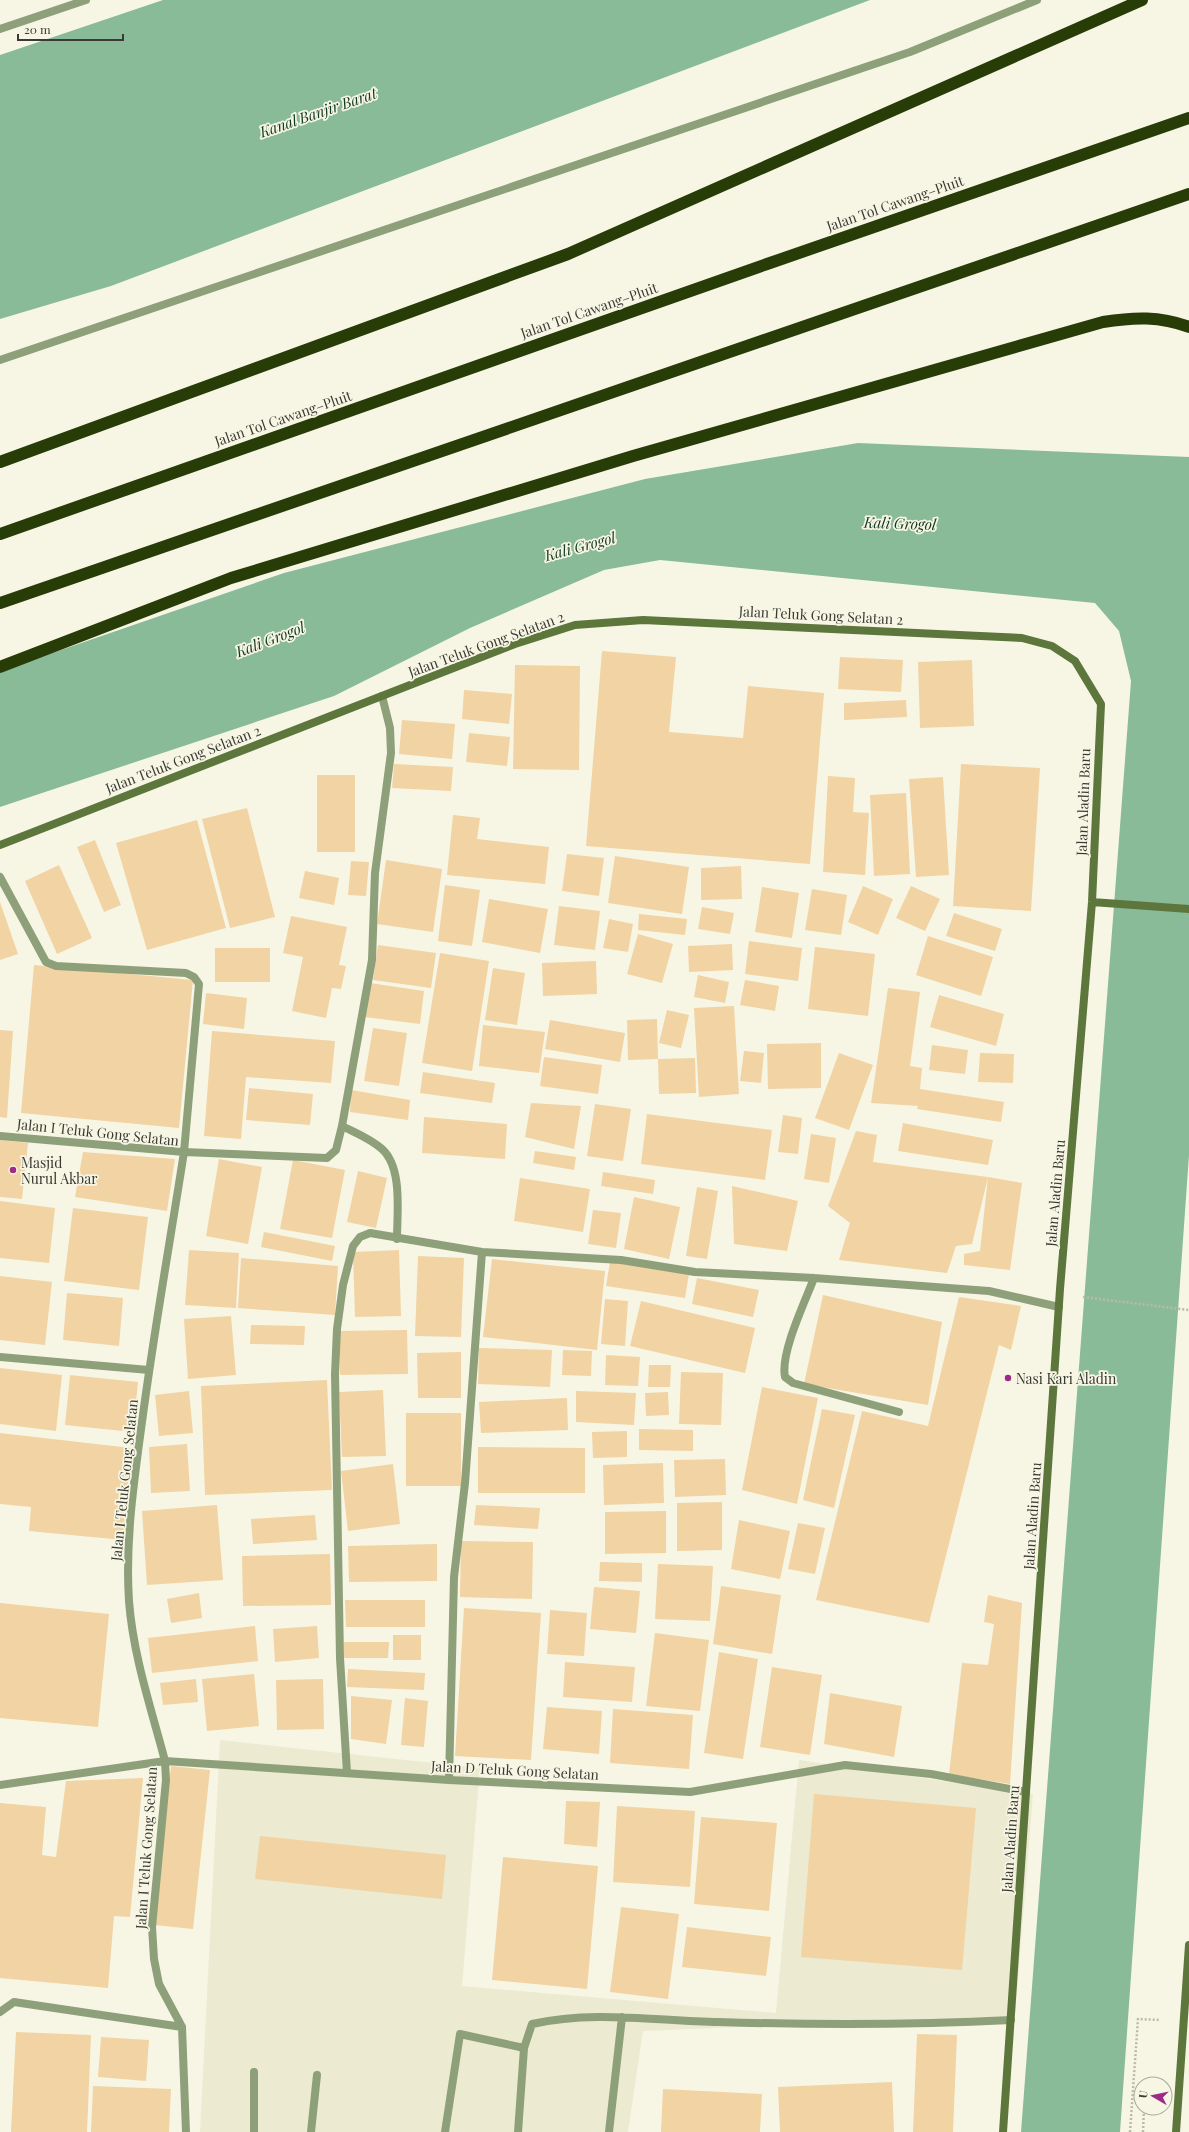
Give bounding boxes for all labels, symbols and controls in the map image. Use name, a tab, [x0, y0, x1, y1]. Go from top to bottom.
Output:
scale bar	[18, 16, 123, 42]
text: 20 m	[24, 21, 51, 37]
water label: Kanal Banjir Barat	[256, 82, 380, 142]
street label: Jalan Tol Cawang–Pluit	[823, 170, 967, 236]
street label: Jalan Tol Cawang–Pluit	[517, 277, 661, 343]
street label: Jalan Tol Cawang–Pluit	[211, 385, 355, 451]
water label: Kali Grogol	[862, 512, 937, 534]
water label: Kali Grogol	[541, 527, 618, 565]
street label: Jalan Teluk Gong Selatan 2	[737, 601, 904, 629]
street label: Jalan Teluk Gong Selatan 2	[404, 607, 567, 681]
water label: Kali Grogol	[232, 616, 308, 662]
street label: Jalan Teluk Gong Selatan 2	[102, 721, 264, 798]
street label: Jalan Aladin Baru	[1072, 748, 1094, 857]
street label: Jalan I Teluk Gong Selatan	[15, 1114, 181, 1150]
street label: Jalan Aladin Baru	[1041, 1139, 1069, 1248]
place label: Masjid Nurul Akbar	[21, 1153, 98, 1188]
marker: Masjid Nurul Akbar	[8, 1165, 18, 1175]
place label: Nasi Kari Aladin	[1016, 1369, 1117, 1388]
marker: Nasi Kari Aladin	[1003, 1373, 1013, 1383]
street label: Jalan I Teluk Gong Selatan	[106, 1397, 142, 1563]
street label: Jalan Aladin Baru	[1019, 1462, 1045, 1571]
street label: Jalan D Teluk Gong Selatan	[430, 1756, 600, 1784]
street label: Jalan I Teluk Gong Selatan	[131, 1766, 161, 1931]
street label: Jalan Aladin Baru	[997, 1785, 1023, 1894]
north arrow	[1133, 2076, 1173, 2116]
text: U	[1135, 2089, 1151, 2099]

